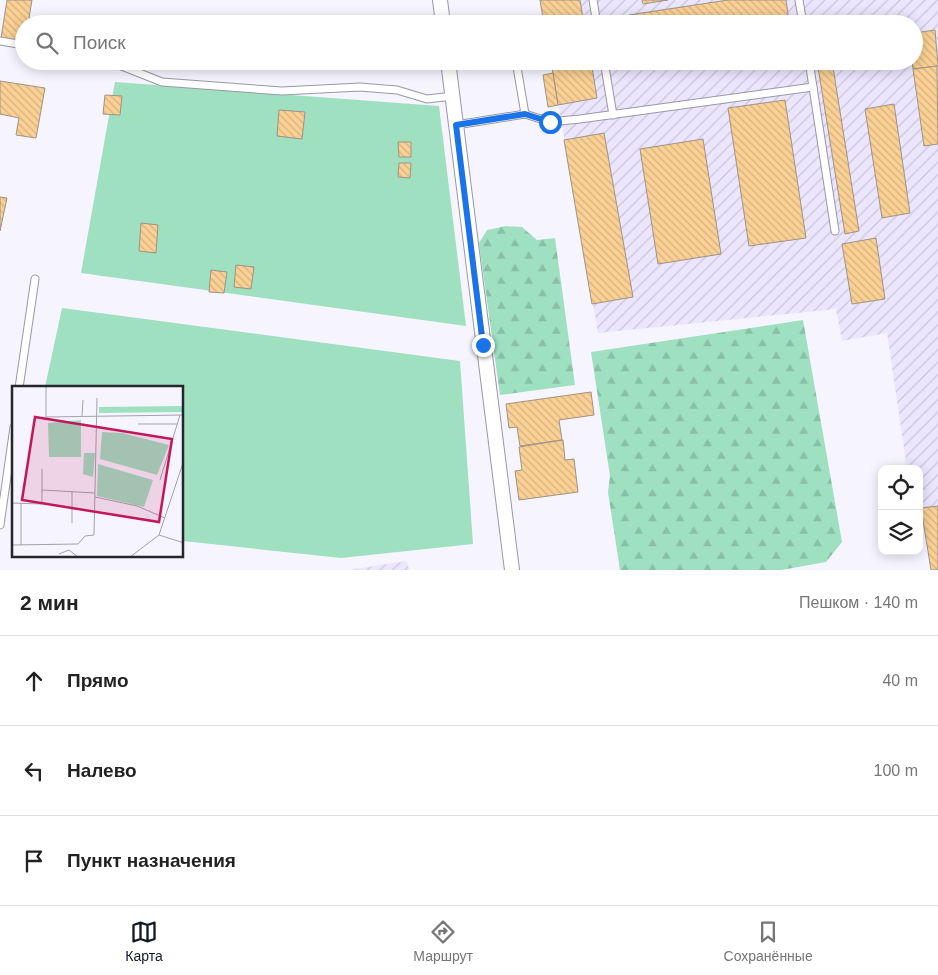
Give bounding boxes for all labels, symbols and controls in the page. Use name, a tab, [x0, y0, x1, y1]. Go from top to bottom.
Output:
search box	[15, 15, 923, 70]
icon: search	[33, 29, 61, 57]
text: Поиск	[73, 32, 126, 53]
route start	[539, 111, 562, 134]
route end	[472, 334, 495, 357]
inset map	[12, 386, 184, 558]
map controls	[878, 465, 923, 555]
button: locate	[878, 465, 923, 510]
button: layers	[878, 510, 923, 555]
text: 2 мин	[20, 591, 79, 614]
text: Пешком · 140 m	[799, 594, 918, 611]
icon: ahead	[20, 667, 48, 695]
text: Прямо	[67, 670, 129, 691]
text: 40 m	[882, 672, 918, 689]
icon: left	[20, 757, 48, 785]
text: Налево	[67, 760, 137, 781]
text: 100 m	[874, 762, 918, 779]
icon: arrive	[20, 847, 48, 875]
text: Пункт назначения	[67, 850, 236, 871]
tab: Карта	[125, 918, 163, 964]
tab: Маршрут	[413, 918, 473, 964]
tab: Сохранённые	[724, 918, 813, 964]

